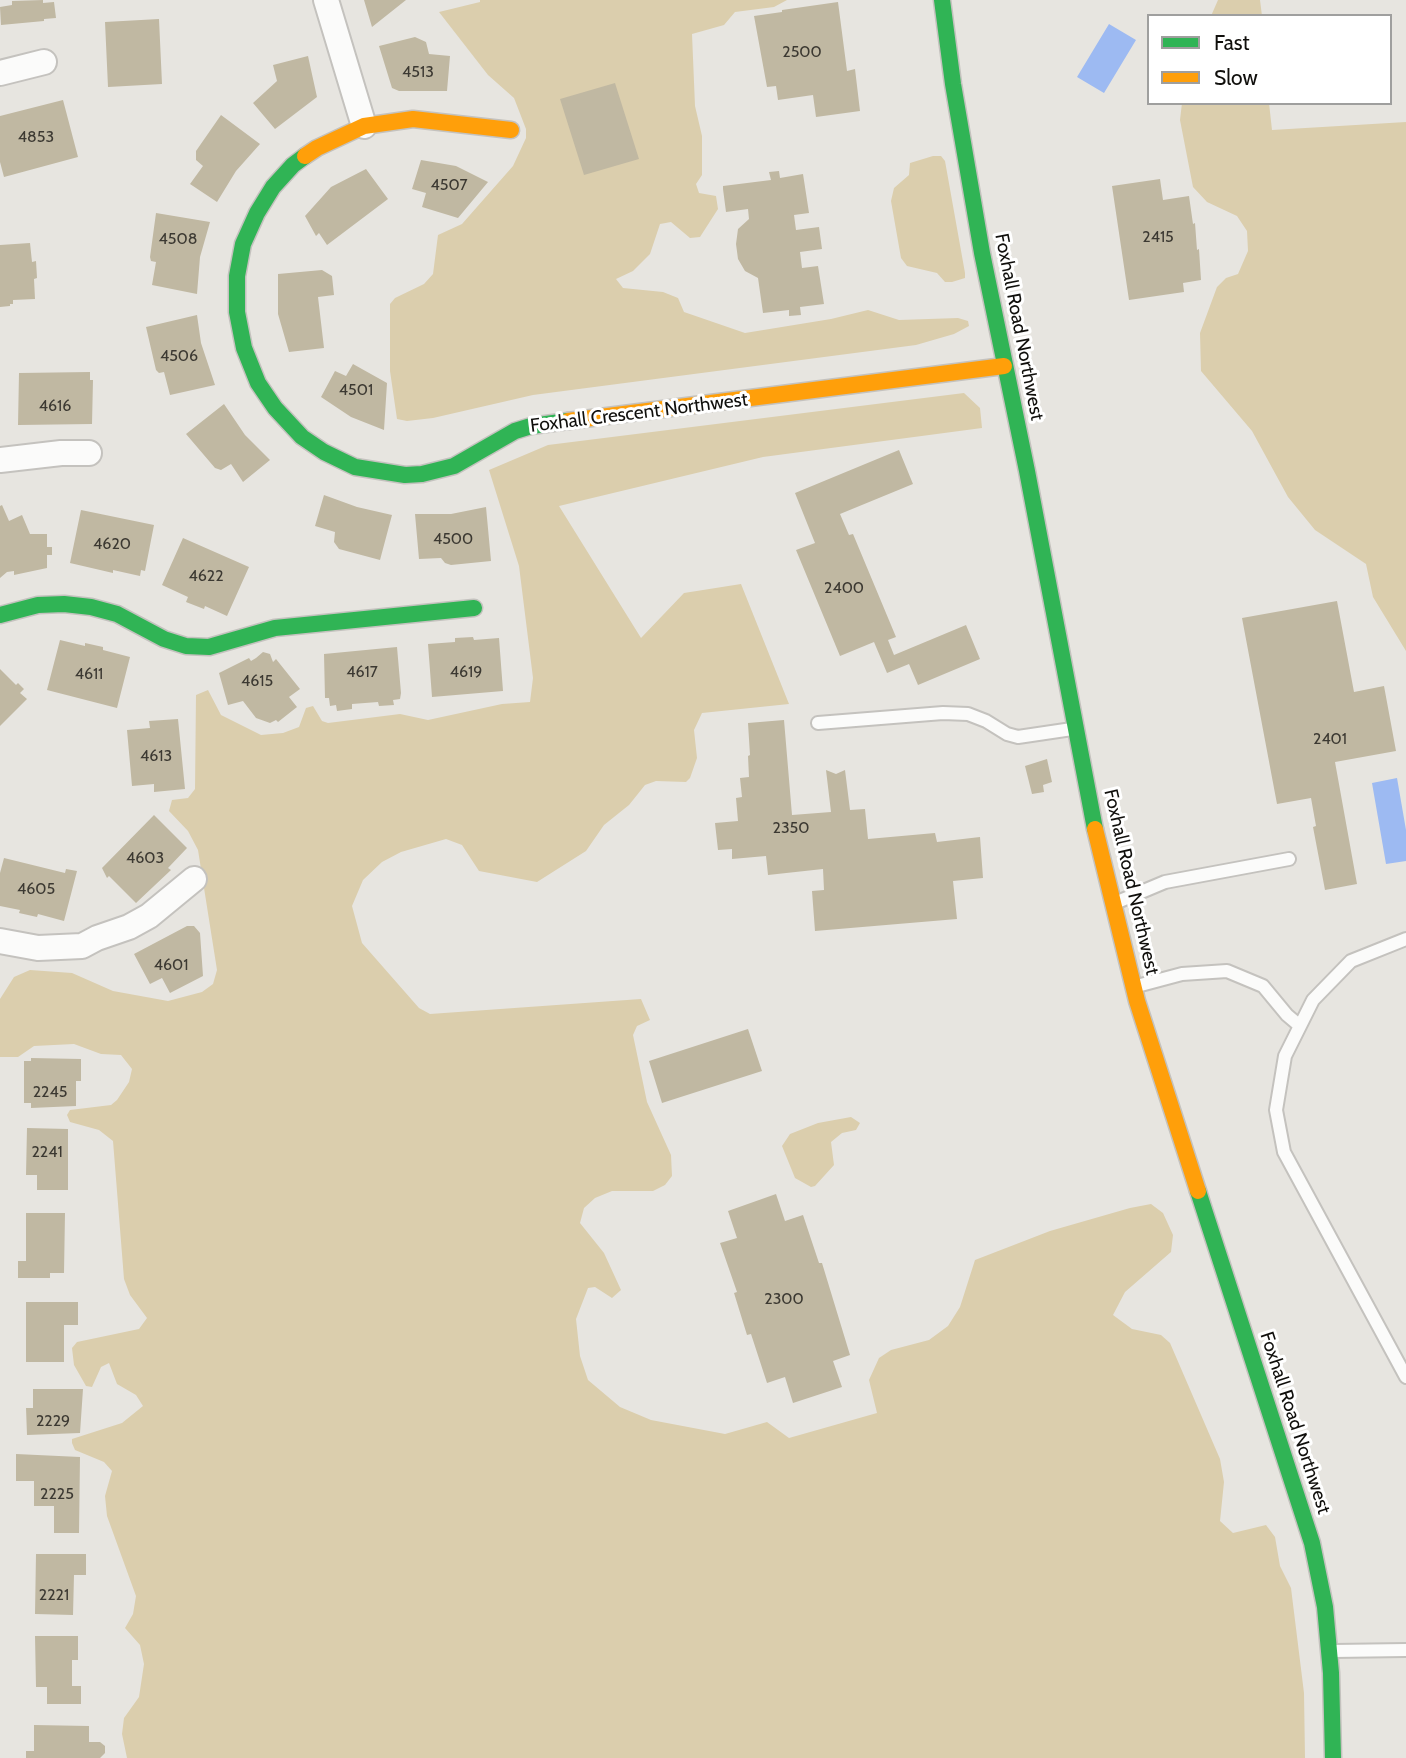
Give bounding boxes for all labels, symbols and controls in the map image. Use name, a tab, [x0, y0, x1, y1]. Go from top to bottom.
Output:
legend	[1147, 14, 1392, 105]
text: Fast	[1214, 30, 1250, 55]
house number: 2500	[782, 42, 822, 62]
house number: 4513	[402, 62, 434, 82]
text: Slow	[1214, 65, 1258, 90]
house number: 4853	[18, 127, 54, 147]
house number: 4507	[431, 175, 467, 195]
house number: 2415	[1142, 227, 1174, 247]
house number: 4508	[159, 229, 197, 249]
street label: Foxhall Road Northwest	[990, 232, 1048, 422]
house number: 4506	[160, 346, 198, 366]
house number: 4501	[339, 380, 373, 400]
street label: Foxhall Crescent Northwest	[529, 388, 749, 438]
house number: 4616	[39, 396, 71, 416]
house number: 4500	[433, 529, 473, 549]
house number: 4620	[93, 534, 131, 554]
house number: 4622	[188, 566, 224, 586]
house number: 2400	[824, 578, 864, 598]
house number: 4617	[346, 662, 378, 682]
house number: 4619	[450, 662, 482, 682]
house number: 4611	[75, 664, 103, 684]
house number: 4615	[241, 671, 273, 691]
house number: 2401	[1313, 729, 1347, 749]
house number: 4613	[140, 746, 172, 766]
street label: Foxhall Road Northwest	[1099, 787, 1163, 977]
house number: 2350	[773, 818, 809, 838]
house number: 4603	[126, 848, 164, 868]
house number: 4605	[17, 879, 55, 899]
house number: 4601	[154, 955, 188, 975]
house number: 2245	[33, 1082, 67, 1102]
house number: 2241	[31, 1142, 63, 1162]
house number: 2300	[764, 1289, 804, 1309]
street label: Foxhall Road Northwest	[1255, 1329, 1335, 1517]
house number: 2229	[36, 1411, 70, 1431]
house number: 2225	[40, 1484, 74, 1504]
house number: 2221	[39, 1585, 69, 1605]

